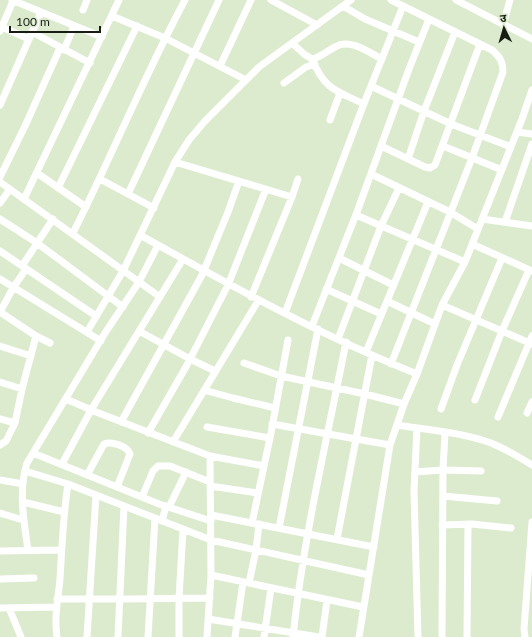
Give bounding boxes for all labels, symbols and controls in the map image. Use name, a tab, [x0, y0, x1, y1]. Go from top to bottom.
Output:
scale bar	[10, 8, 100, 34]
north arrow	[484, 8, 524, 48]
text: उ	[499, 11, 507, 24]
text: 100 m	[16, 14, 50, 29]

